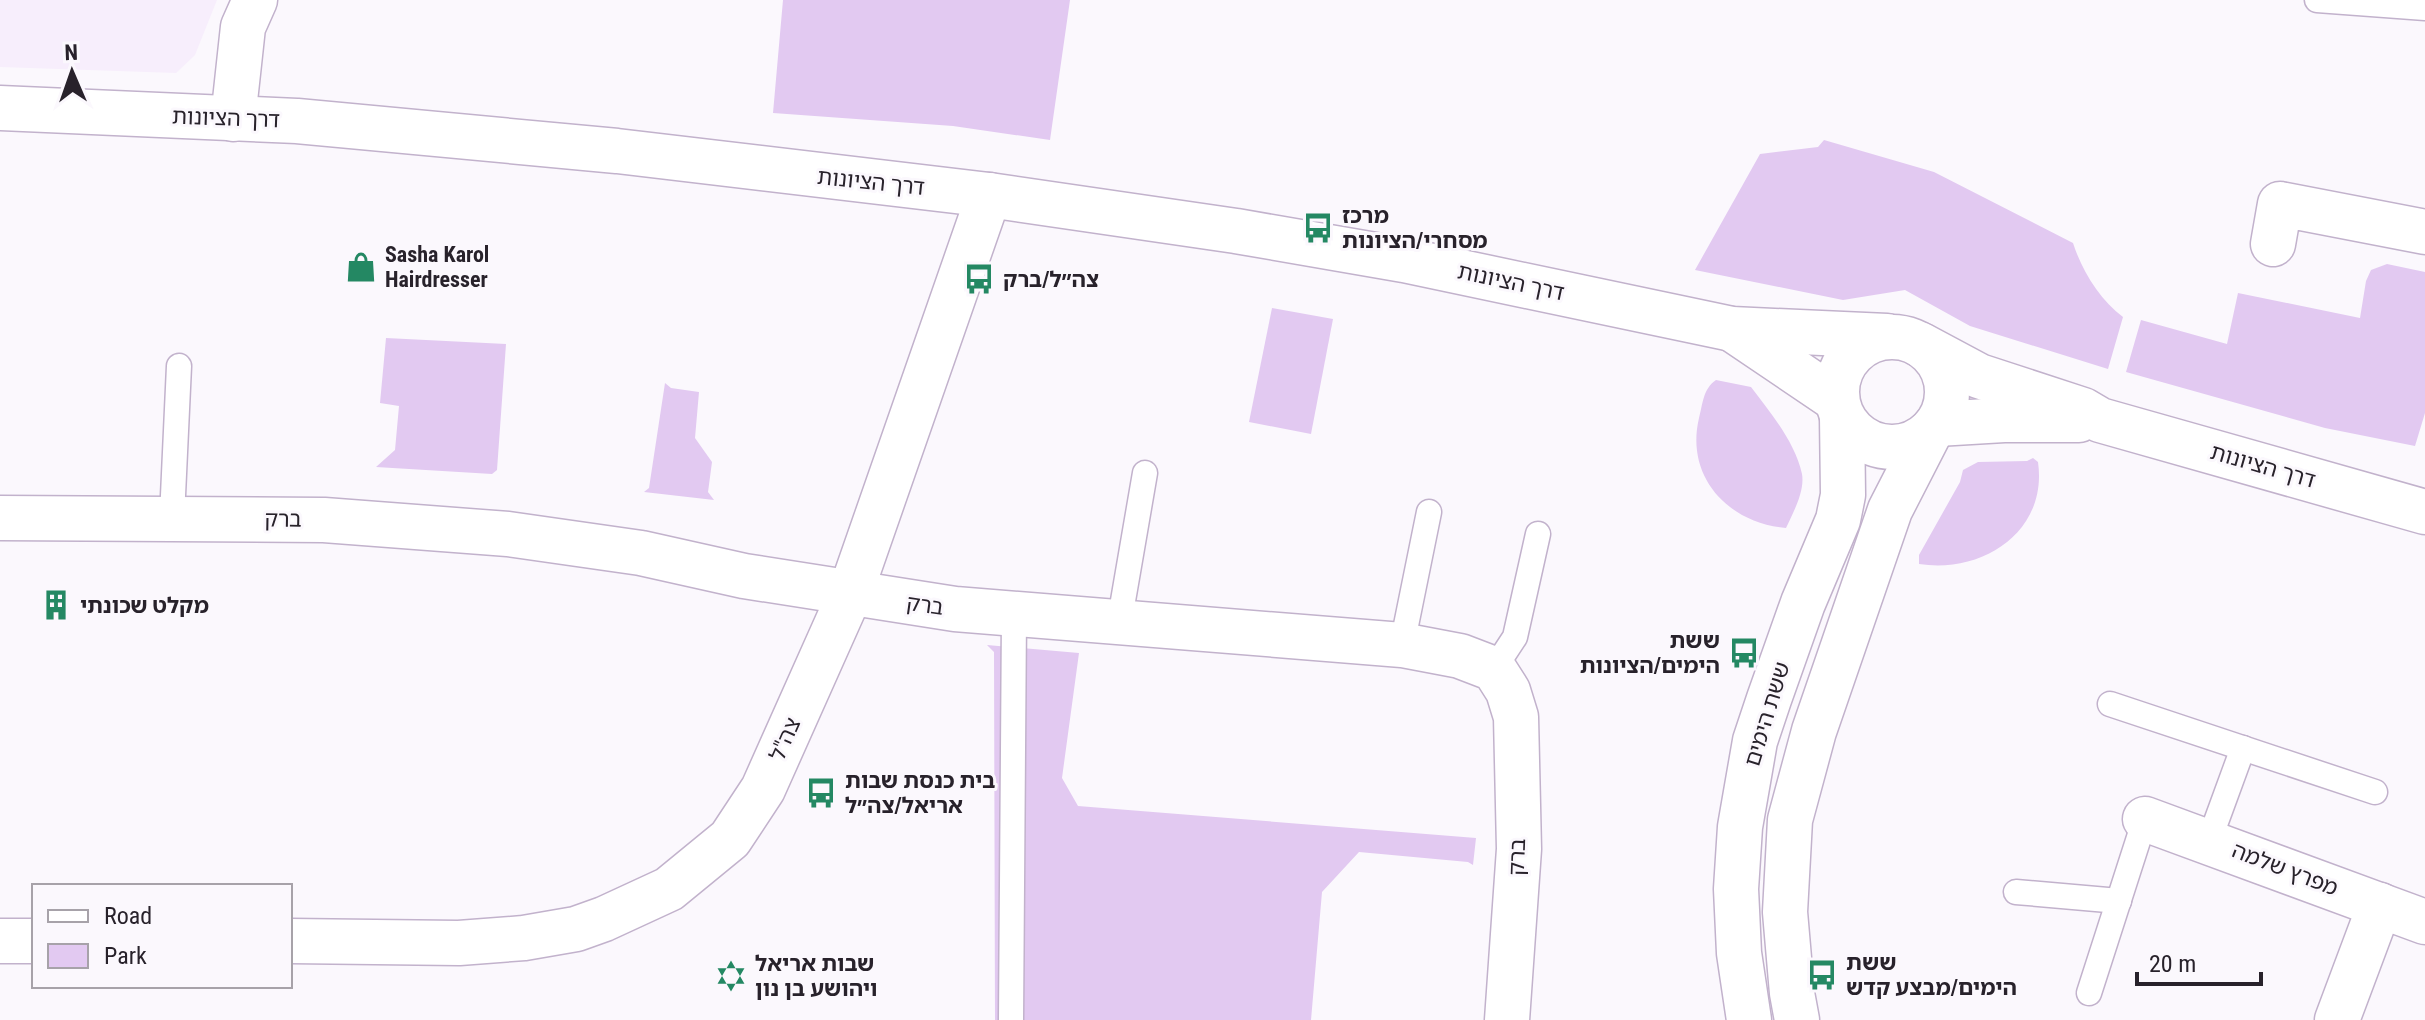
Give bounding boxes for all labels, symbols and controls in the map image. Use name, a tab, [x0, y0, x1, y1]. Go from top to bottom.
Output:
north arrow	[32, 32, 112, 112]
text: N	[64, 40, 78, 65]
street label: דרך הציונות	[172, 104, 281, 132]
street label: דרך הציונות	[816, 164, 926, 200]
place label: מרכז מסחרי/הציונות	[1342, 203, 1488, 253]
bus stop icon: מרכז מסחרי/הציונות	[1301, 211, 1335, 245]
place label: Sasha Karol Hairdresser	[385, 242, 489, 292]
shop icon: Sasha Karol Hairdresser	[344, 250, 378, 284]
street label: דרך הציונות	[1456, 259, 1567, 305]
bus stop icon: צה״ל/ברק	[962, 262, 996, 296]
place label: צה״ל/ברק	[1003, 267, 1099, 292]
street label: דרך הציונות	[2208, 439, 2318, 493]
street label: ברק	[264, 506, 302, 532]
building icon: מקלט שכונתי	[39, 588, 73, 622]
street label: ברק	[905, 590, 945, 620]
place label: מקלט שכונתי	[80, 593, 209, 618]
place label: ששת הימים/הציונות	[1580, 628, 1720, 678]
bus stop icon: ששת הימים/הציונות	[1727, 636, 1761, 670]
street label: ששת הימים	[1739, 659, 1795, 769]
street label: צה"ל	[765, 714, 805, 764]
place label: בית כנסת שבות אריאל/צה״ל	[845, 768, 995, 818]
bus stop icon: בית כנסת שבות אריאל/צה״ל	[804, 776, 838, 810]
street label: מפרץ שלמה	[2229, 837, 2341, 901]
street label: ברק	[1504, 838, 1530, 876]
legend	[32, 884, 292, 988]
text: Road	[104, 902, 152, 930]
scale bar	[2137, 936, 2261, 986]
text: Park	[104, 942, 147, 970]
place label: ששת הימים/מבצע קדש	[1846, 950, 2017, 1000]
text: 20 m	[2149, 950, 2196, 978]
place label: שבות אריאל ויהושע בן נון	[755, 951, 878, 1001]
bus stop icon: ששת הימים/מבצע קדש	[1805, 958, 1839, 992]
synagogue icon: שבות אריאל ויהושע בן נון	[714, 959, 748, 993]

